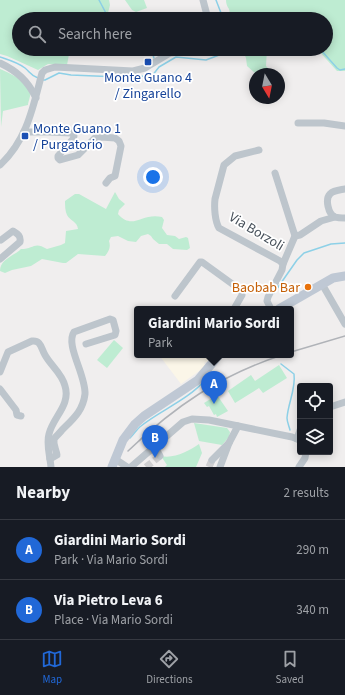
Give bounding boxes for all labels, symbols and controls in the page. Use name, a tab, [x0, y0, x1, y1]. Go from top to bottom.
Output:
search box	[12, 12, 333, 56]
icon: search	[26, 23, 48, 45]
text: Search here	[58, 24, 132, 45]
marker: Monte Guano 4 / Zingarello	[143, 57, 153, 67]
place label: Monte Guano 4 / Zingarello	[104, 68, 192, 104]
north arrow	[249, 68, 285, 104]
place label: Monte Guano 1 / Purgatorio	[33, 119, 121, 155]
marker: Monte Guano 1 / Purgatorio	[20, 131, 30, 141]
your location	[143, 167, 163, 187]
street label: Via Borzoli	[225, 207, 288, 256]
place label: Baobab Bar	[232, 278, 300, 298]
marker: Baobab Bar	[303, 282, 313, 292]
popup	[134, 306, 294, 358]
text: Giardini Mario Sordi	[148, 313, 280, 334]
text: Park	[148, 334, 172, 352]
pin: A	[201, 371, 227, 404]
map controls	[297, 383, 333, 455]
button: locate	[297, 383, 333, 419]
button: layers	[297, 419, 333, 455]
pin: B	[142, 425, 168, 458]
text: Nearby	[16, 481, 70, 505]
text: 2 results	[284, 484, 329, 502]
text: Giardini Mario Sordi	[54, 530, 186, 551]
text: A	[25, 541, 33, 559]
text: 290 m	[296, 541, 329, 559]
text: Park · Via Mario Sordi	[54, 551, 168, 569]
text: Via Pietro Leva 6	[54, 590, 163, 611]
text: B	[25, 601, 33, 619]
text: 340 m	[296, 601, 329, 619]
text: Place · Via Mario Sordi	[54, 611, 173, 629]
tab: Map	[41, 648, 63, 687]
tab: Directions	[146, 648, 193, 687]
tab: Saved	[276, 648, 304, 687]

